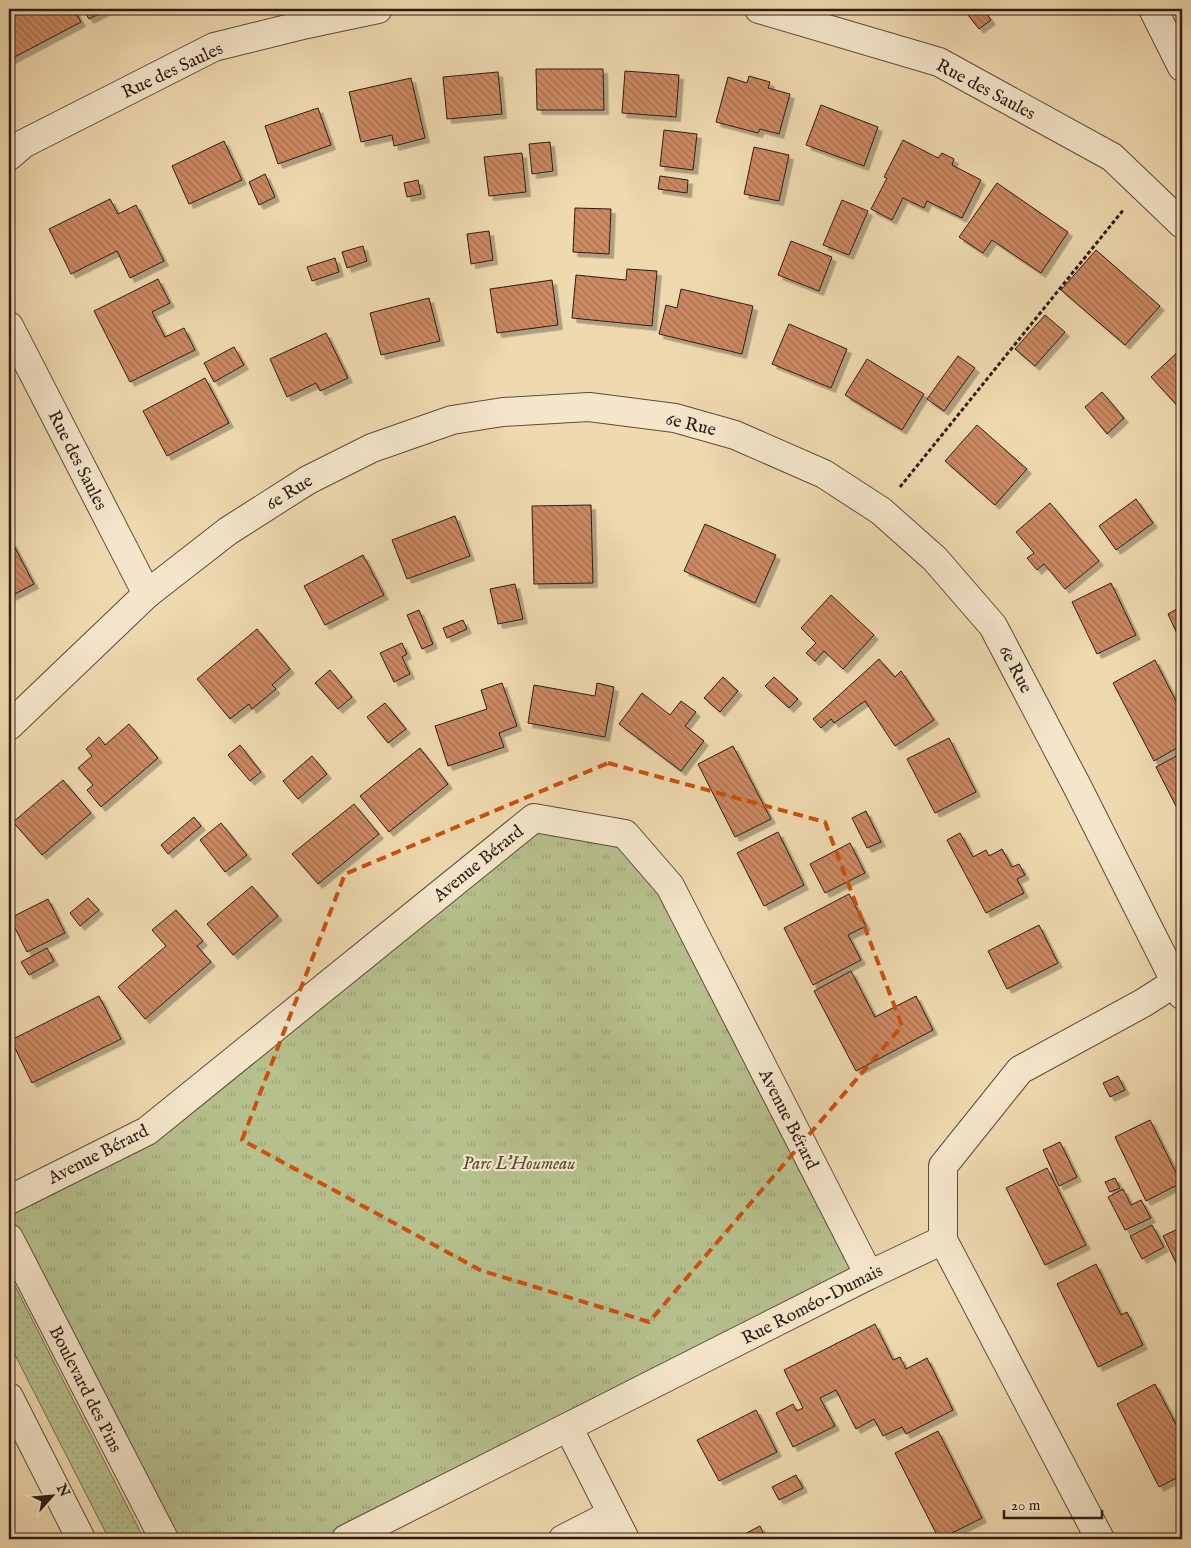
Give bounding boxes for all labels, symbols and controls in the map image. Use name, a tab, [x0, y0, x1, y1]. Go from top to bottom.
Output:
street label: Rue des Saules	[118, 38, 227, 105]
street label: Rue des Saules	[932, 55, 1039, 126]
street label: Rue des Saules	[42, 407, 112, 514]
street label: 6e Rue	[663, 409, 718, 442]
street label: 6e Rue	[262, 470, 318, 517]
street label: 6e Rue	[993, 642, 1037, 698]
street label: Avenue Bérard	[428, 820, 529, 908]
street label: Avenue Bérard	[752, 1065, 823, 1174]
street label: Avenue Bérard	[44, 1120, 153, 1191]
park label: Parc L'Houmeau	[463, 1153, 576, 1176]
street label: Rue Roméo-Dumais	[738, 1260, 887, 1351]
street label: Boulevard des Pins	[43, 1322, 126, 1457]
north arrow	[28, 1470, 78, 1520]
text: N	[51, 1480, 73, 1500]
scale bar	[1004, 1488, 1101, 1520]
text: 20 m	[1011, 1496, 1041, 1515]

